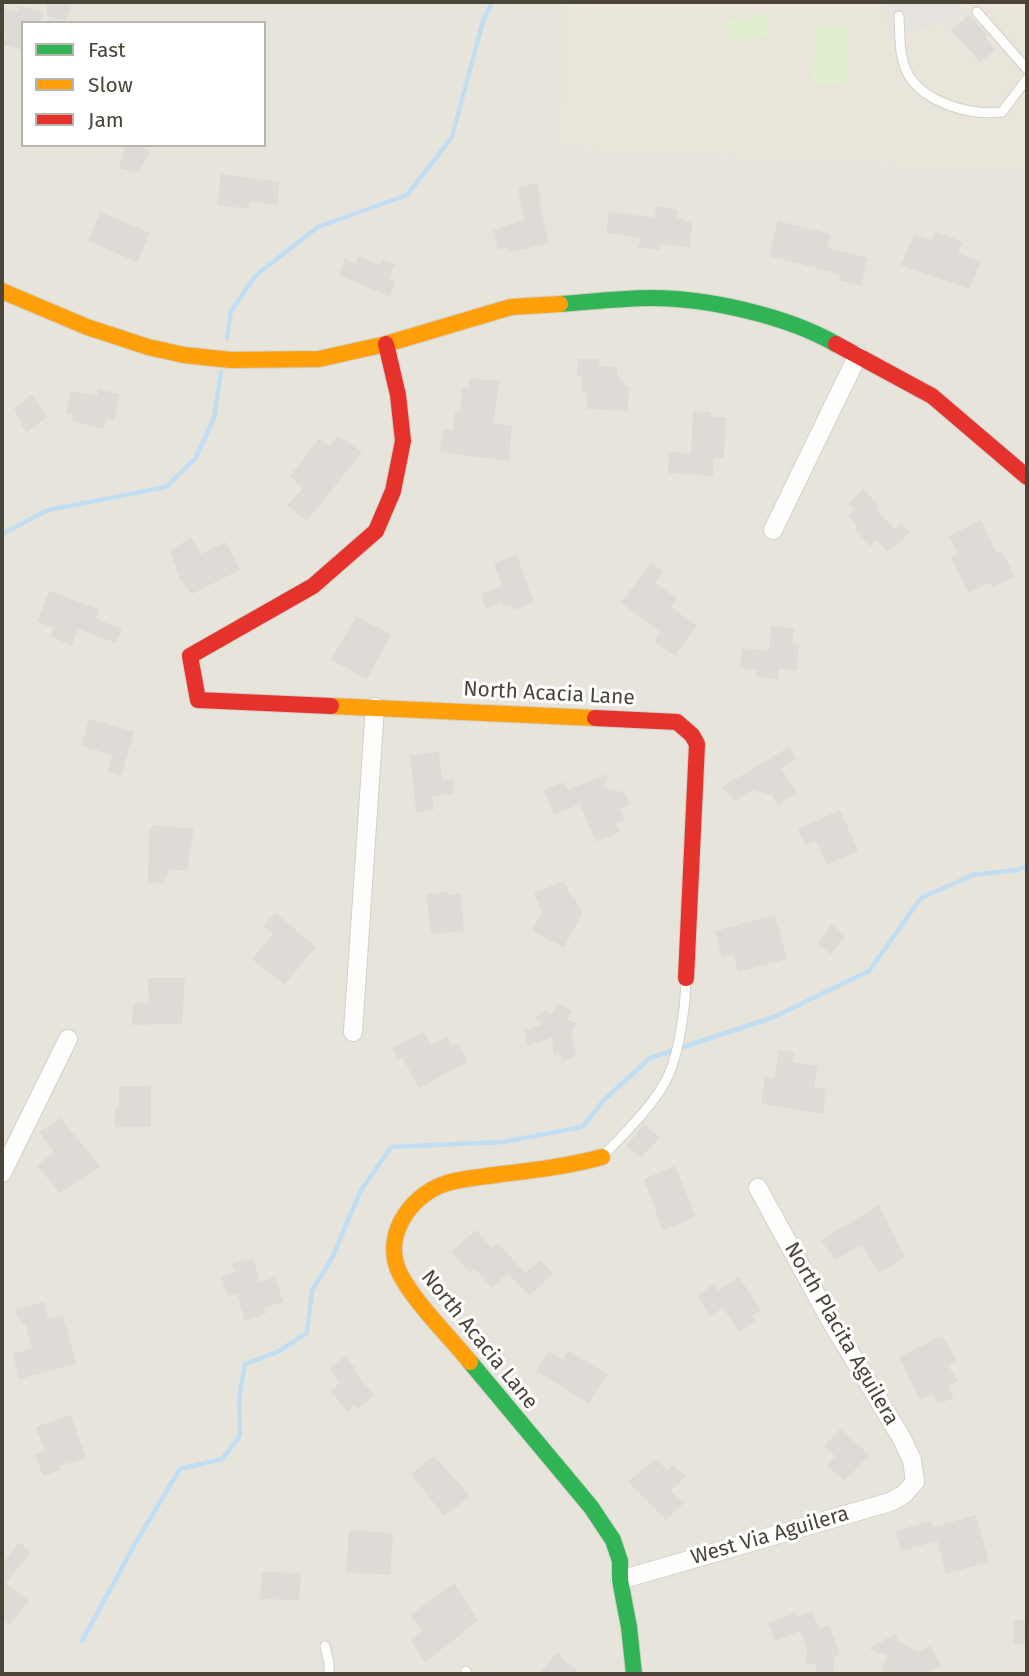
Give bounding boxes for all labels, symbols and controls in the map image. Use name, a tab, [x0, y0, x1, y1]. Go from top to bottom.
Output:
legend	[21, 21, 266, 147]
text: Fast	[88, 37, 126, 63]
text: Slow	[88, 72, 133, 98]
text: Jam	[88, 107, 124, 133]
street label: North Acacia Lane	[463, 677, 635, 711]
street label: North Placita Aguilera	[778, 1238, 904, 1430]
street label: North Acacia Lane	[415, 1265, 543, 1415]
street label: West Via Aguilera	[688, 1501, 852, 1571]

